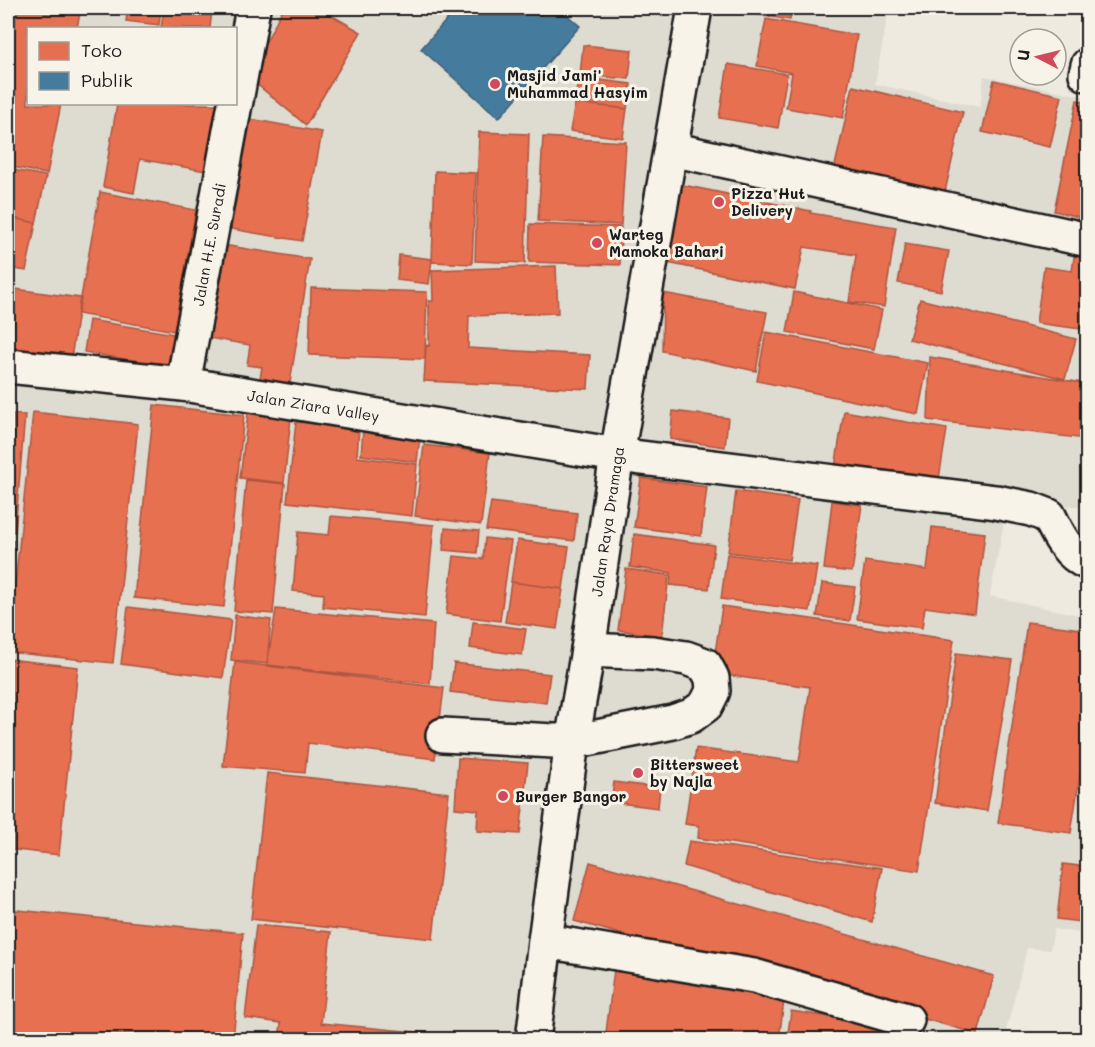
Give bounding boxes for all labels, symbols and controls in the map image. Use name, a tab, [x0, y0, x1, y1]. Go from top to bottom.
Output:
legend	[27, 27, 237, 105]
north arrow	[1008, 27, 1068, 87]
text: Toko	[81, 38, 122, 62]
text: U	[1012, 48, 1034, 62]
place label: Masjid Jami' Muhammad Hasyim	[507, 65, 648, 102]
text: Publik	[81, 68, 133, 92]
marker: Masjid Jami' Muhammad Hasyim	[488, 77, 502, 91]
street label: Jalan H.E. Suradi	[188, 181, 230, 307]
place label: Pizza Hut Delivery	[731, 183, 806, 220]
marker: Pizza Hut Delivery	[712, 195, 726, 209]
place label: Warteg Mamoka Bahari	[609, 224, 724, 261]
marker: Warteg Mamoka Bahari	[590, 236, 604, 250]
street label: Jalan Ziara Valley	[246, 385, 381, 426]
street label: Jalan Raya Dramaga	[586, 445, 628, 598]
place label: Bittersweet by Najla	[650, 754, 739, 791]
marker: Bittersweet by Najla	[631, 766, 645, 780]
place label: Burger Bangor	[515, 786, 627, 806]
marker: Burger Bangor	[496, 789, 510, 803]

